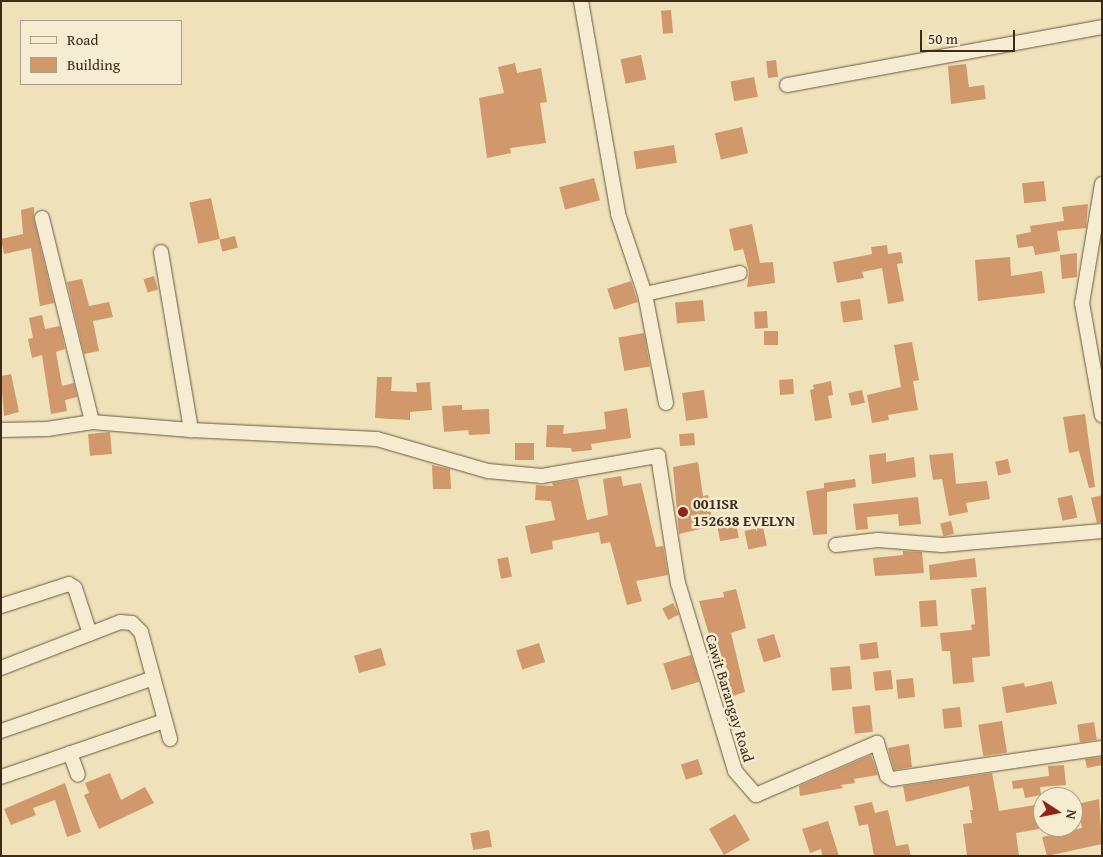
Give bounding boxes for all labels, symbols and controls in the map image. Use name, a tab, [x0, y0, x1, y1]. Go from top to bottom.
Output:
legend	[20, 20, 182, 85]
scale bar	[923, 20, 1018, 52]
text: 50 m	[928, 28, 958, 49]
text: Road	[67, 29, 98, 50]
text: Building	[67, 54, 120, 75]
place label: 001ISR 152638 EVELYN	[693, 494, 795, 529]
marker: 001ISR 152638 EVELYN	[677, 506, 689, 518]
street label: Cawit Barangay Road	[702, 632, 758, 764]
north arrow	[1033, 787, 1083, 837]
text: N	[1061, 808, 1082, 821]

